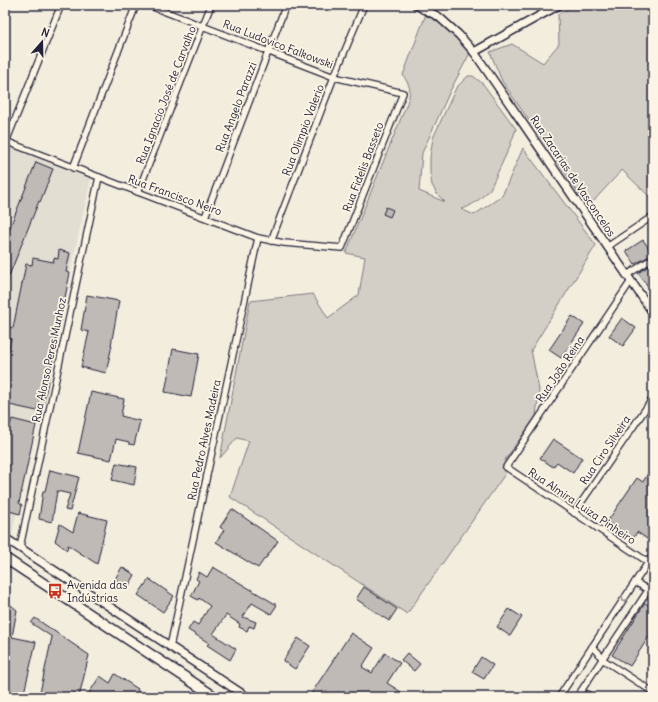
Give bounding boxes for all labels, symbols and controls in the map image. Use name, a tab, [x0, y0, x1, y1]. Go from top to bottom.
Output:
street label: Rua Ludovico Falkowski	[221, 16, 335, 72]
north arrow	[22, 22, 62, 62]
street label: Rua Ignacio José de Carvalho	[133, 24, 199, 166]
text: N	[39, 25, 51, 40]
street label: Rua Angelo Parazzi	[212, 60, 260, 154]
street label: Rua Olimpio Valerio	[279, 82, 327, 178]
street label: Rua Zacarias de Vasconcelos	[527, 113, 619, 239]
street label: Rua Fidelis Basseto	[339, 120, 387, 214]
street label: Rua Francisco Neiro	[126, 172, 224, 218]
street label: Rua Alonso Peres Munhoz	[29, 296, 69, 424]
street label: Rua João Reina	[533, 333, 587, 405]
street label: Rua Pedro Alves Madeira	[184, 378, 224, 502]
street label: Rua Ciro Silveira	[577, 413, 633, 487]
street label: Rua Almira Luiza Pinheiro	[526, 465, 638, 547]
place label: Avenida das Indústrias	[67, 578, 127, 605]
bus stop icon: Avenida das Indústrias	[46, 582, 64, 600]
one-way arrow	[621, 595, 629, 602]

